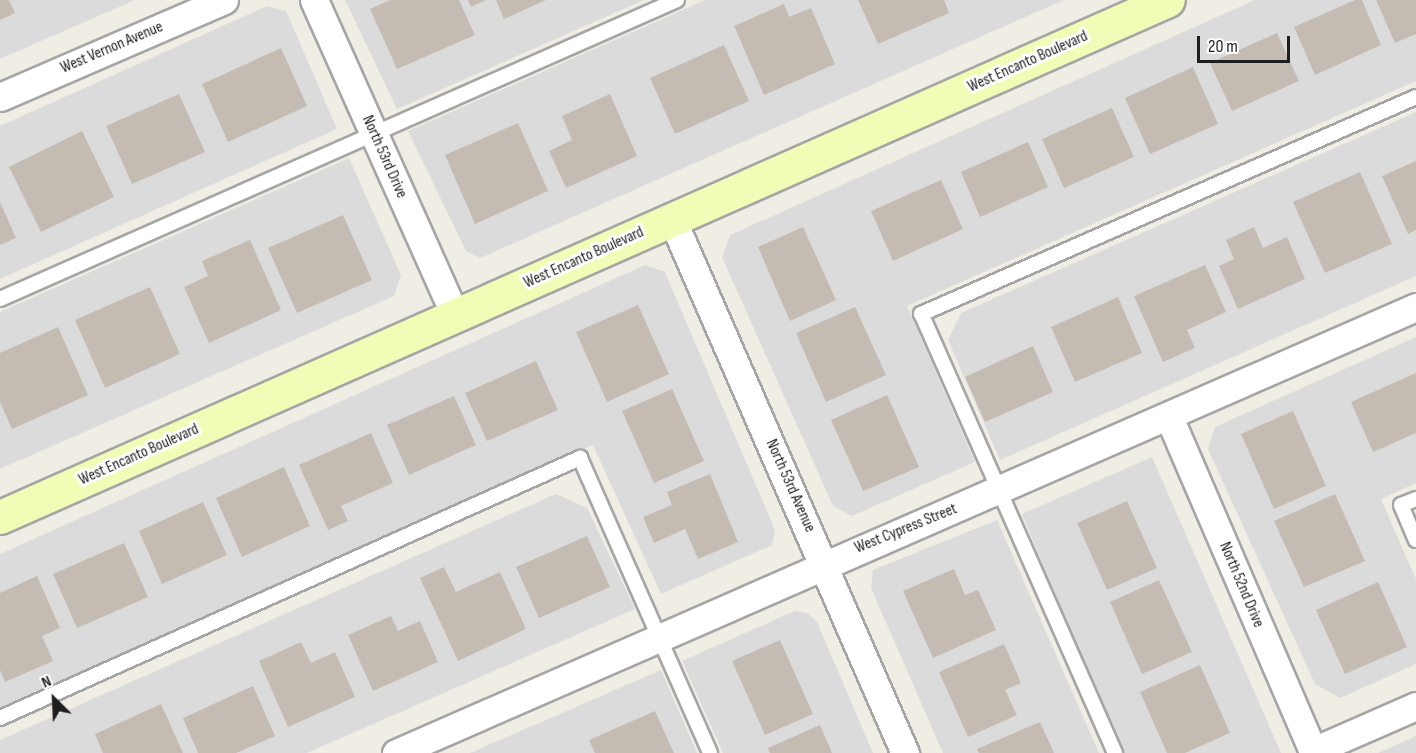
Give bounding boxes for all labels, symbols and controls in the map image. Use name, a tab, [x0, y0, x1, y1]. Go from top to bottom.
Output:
street label: West Vernon Avenue	[58, 18, 166, 78]
scale bar	[1200, 24, 1293, 62]
street label: West Encanto Boulevard	[965, 27, 1091, 97]
text: 20 m	[1208, 36, 1238, 57]
street label: North 53rd Drive	[357, 113, 411, 201]
street label: West Encanto Boulevard	[521, 223, 647, 293]
street label: West Encanto Boulevard	[76, 420, 202, 490]
street label: North 53rd Avenue	[761, 437, 819, 535]
street label: West Cypress Street	[852, 500, 960, 558]
street label: North 52nd Drive	[1214, 539, 1268, 631]
north arrow	[24, 669, 84, 729]
text: N	[39, 672, 54, 693]

